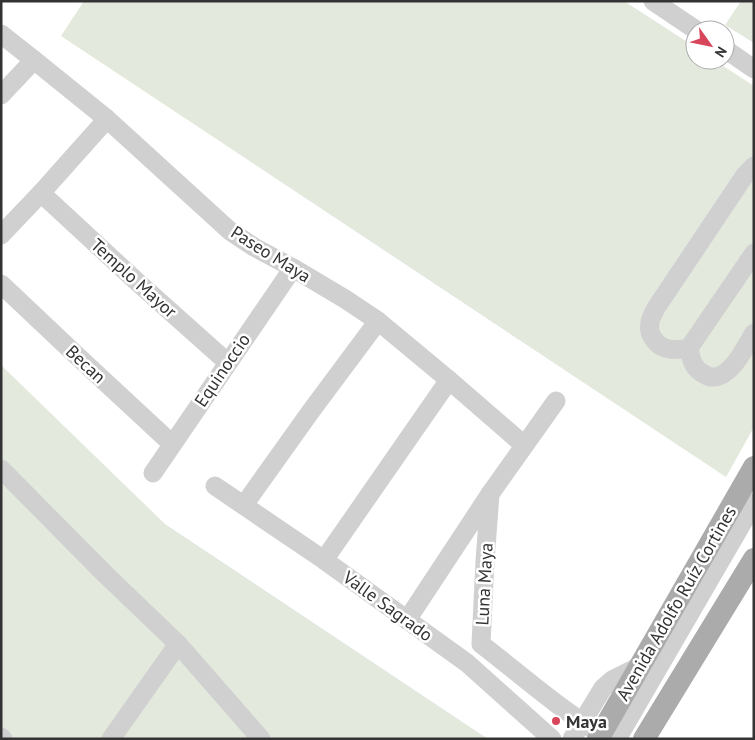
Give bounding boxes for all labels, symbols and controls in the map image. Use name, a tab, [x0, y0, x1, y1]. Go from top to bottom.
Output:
north arrow	[685, 20, 735, 70]
text: N	[711, 43, 731, 61]
street label: Paseo Maya	[227, 220, 315, 288]
street label: Templo Mayor	[86, 233, 182, 323]
street label: Equinoccio	[189, 329, 255, 411]
street label: Becan	[61, 340, 111, 388]
street label: Avenida Adolfo Ruíz Cortines	[611, 502, 741, 704]
street label: Luna Maya	[470, 542, 498, 626]
street label: Valle Sagrado	[338, 565, 437, 646]
place label: Maya	[566, 710, 607, 733]
marker: Maya	[550, 715, 562, 727]

